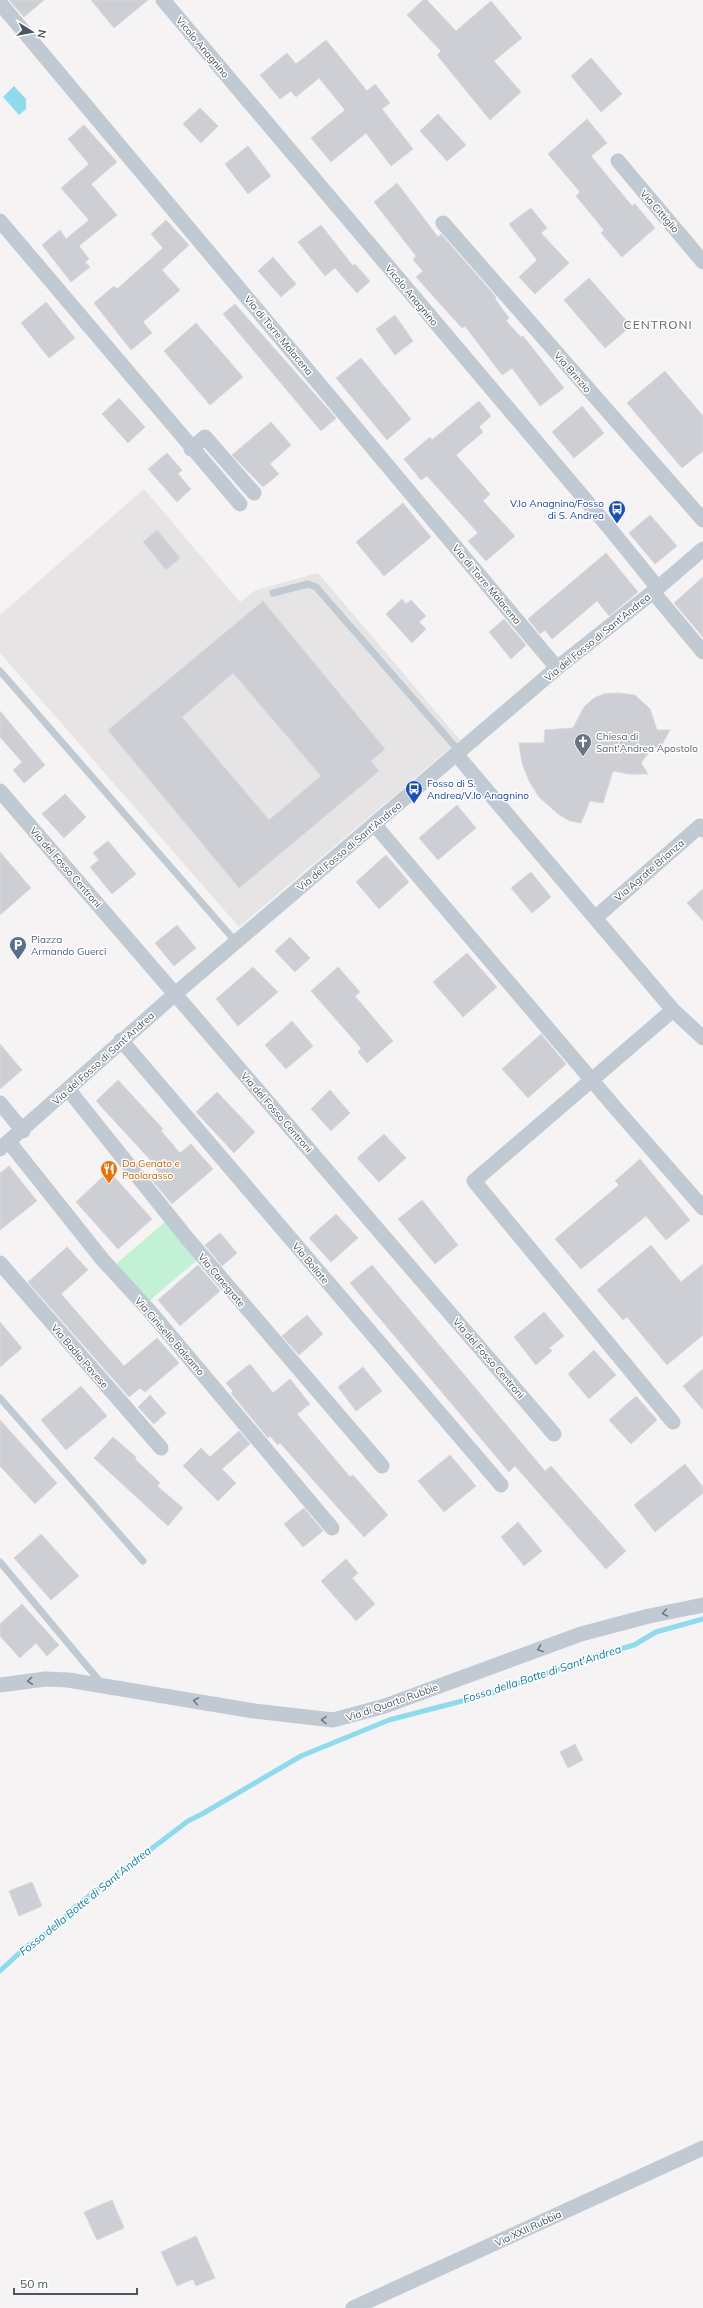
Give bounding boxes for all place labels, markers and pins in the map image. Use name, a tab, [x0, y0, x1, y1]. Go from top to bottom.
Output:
place label: V.lo Anagnino/Fosso di S. Andrea	[510, 497, 604, 522]
bus stop icon: V.lo Anagnino/Fosso di S. Andrea	[607, 499, 627, 524]
place label: Chiesa di Sant'Andrea Apostolo	[596, 730, 698, 755]
church icon: Chiesa di Sant'Andrea Apostolo	[573, 732, 593, 757]
place label: Fosso di S. Andrea/V.lo Anagnino	[427, 777, 529, 802]
bus stop icon: Fosso di S. Andrea/V.lo Anagnino	[404, 779, 424, 804]
place label: Piazza Armando Guerci	[31, 933, 106, 958]
parking icon: Piazza Armando Guerci	[8, 935, 28, 960]
place label: Da Genato e Paolorasso	[122, 1157, 180, 1182]
restaurant icon: Da Genato e Paolorasso	[99, 1159, 119, 1184]

